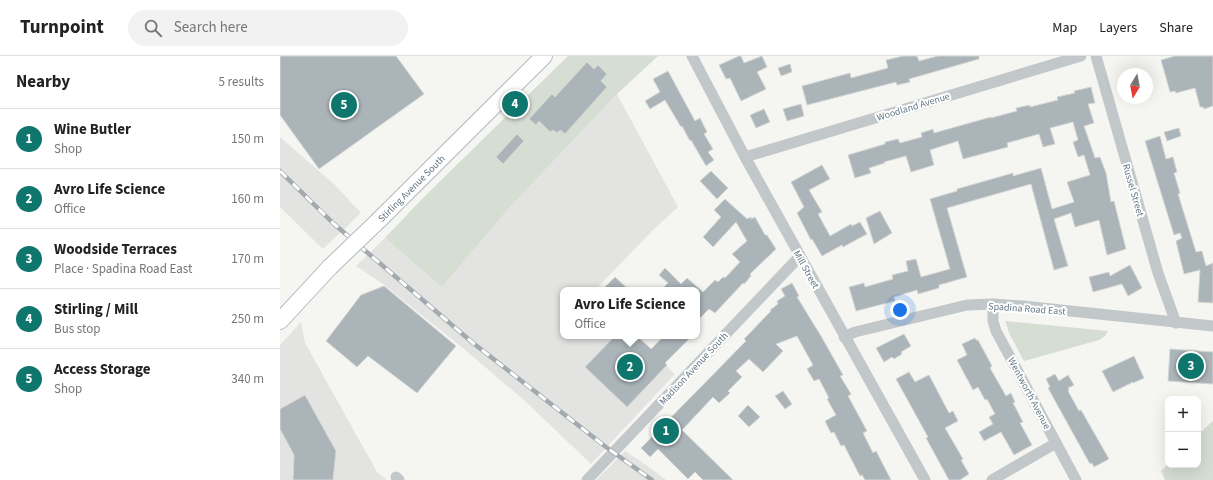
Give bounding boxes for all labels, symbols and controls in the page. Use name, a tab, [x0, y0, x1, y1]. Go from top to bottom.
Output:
search box	[128, 10, 408, 46]
text: Turnpoint	[20, 14, 104, 41]
icon: search	[142, 17, 164, 39]
text: Search here	[174, 17, 248, 38]
text: Map	[1052, 18, 1077, 38]
text: Layers	[1099, 18, 1137, 38]
text: Share	[1159, 18, 1193, 38]
north arrow	[1117, 68, 1153, 104]
text: Nearby	[16, 70, 70, 94]
text: 5 results	[219, 73, 264, 91]
pin: 4	[502, 89, 528, 119]
street label: Woodland Avenue	[875, 89, 952, 125]
pin: 5	[331, 90, 357, 120]
text: Wine Butler	[54, 119, 131, 140]
text: 1	[26, 130, 32, 148]
text: 150 m	[231, 130, 264, 148]
text: Shop	[54, 140, 82, 158]
street label: Stirling Avenue South	[375, 152, 448, 225]
street label: Russel Street	[1119, 162, 1147, 219]
text: Avro Life Science	[54, 179, 165, 200]
text: 2	[26, 190, 32, 208]
text: 160 m	[231, 190, 264, 208]
text: Office	[54, 200, 85, 218]
text: Woodside Terraces	[54, 239, 177, 260]
street label: Mill Street	[790, 248, 823, 292]
text: 3	[26, 250, 32, 268]
text: 170 m	[231, 250, 264, 268]
text: Place · Spadina Road East	[54, 260, 192, 278]
popup	[560, 287, 700, 339]
text: Avro Life Science	[574, 294, 686, 315]
text: Stirling / Mill	[54, 299, 138, 320]
street label: Spadina Road East	[988, 299, 1067, 319]
your location	[890, 300, 910, 320]
text: 4	[26, 310, 32, 328]
text: 250 m	[231, 310, 264, 328]
text: Office	[574, 315, 606, 333]
text: Bus stop	[54, 320, 100, 338]
street label: Madison Avenue South	[656, 329, 731, 408]
pin: 3	[1178, 351, 1204, 381]
pin: 2	[617, 352, 643, 382]
street label: Wentworth Avenue	[1004, 355, 1054, 432]
text: Access Storage	[54, 359, 151, 380]
text: 5	[26, 370, 32, 388]
text: 340 m	[231, 370, 264, 388]
text: Shop	[54, 380, 82, 398]
map controls	[1165, 396, 1201, 468]
button: +	[1165, 396, 1201, 432]
pin: 1	[653, 416, 679, 446]
button: −	[1165, 432, 1201, 468]

